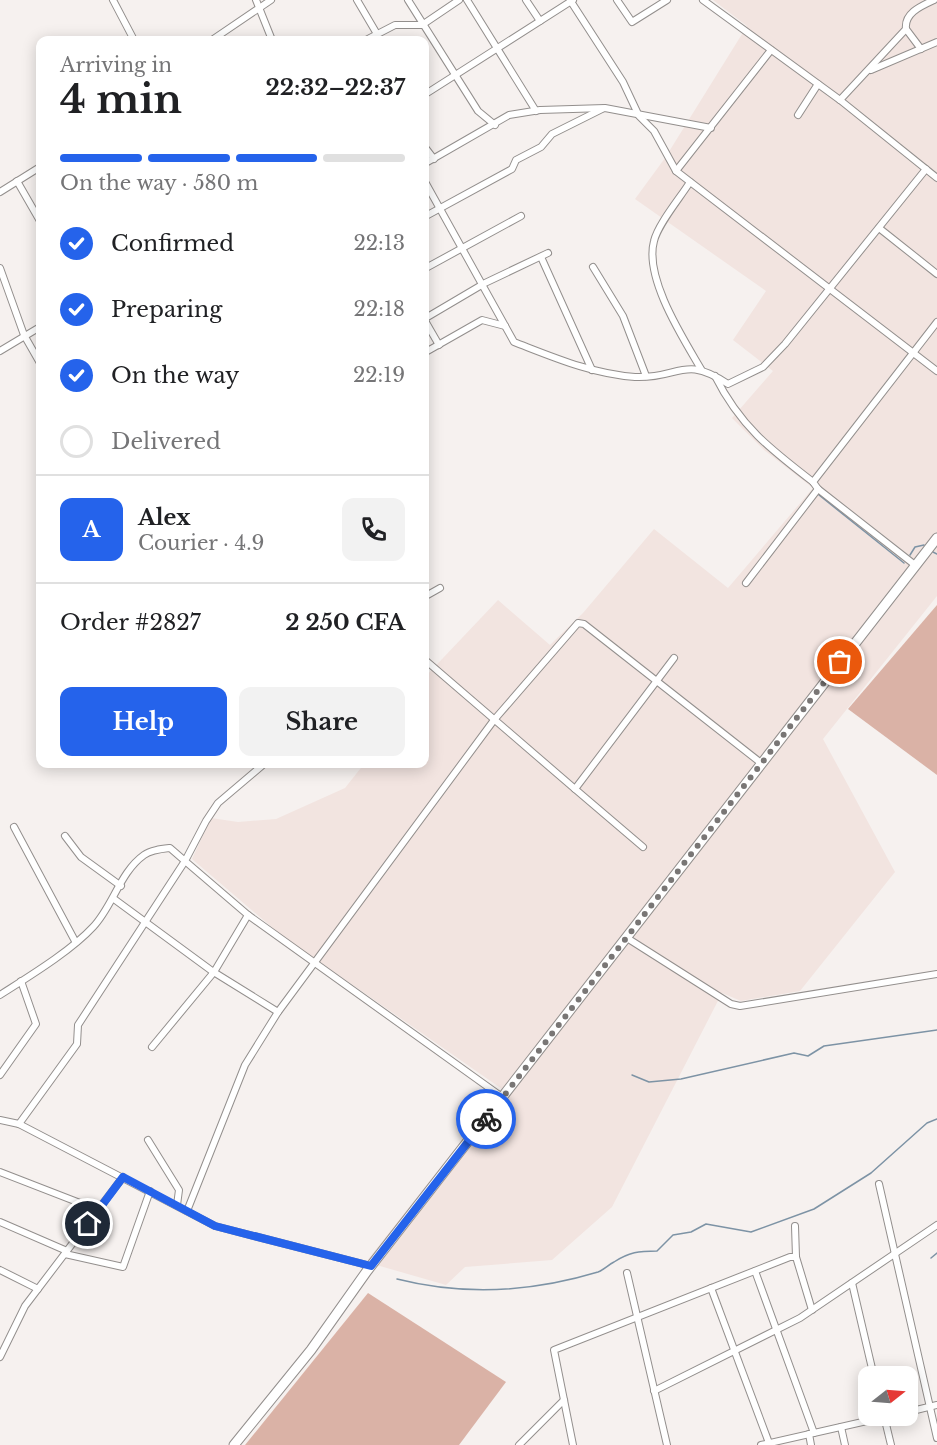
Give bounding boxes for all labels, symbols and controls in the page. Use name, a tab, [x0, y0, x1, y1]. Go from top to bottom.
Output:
text: Arriving in	[60, 53, 172, 77]
text: 22:32–22:37	[265, 74, 405, 101]
text: 4 min	[60, 75, 182, 124]
text: On the way · 580 m	[60, 171, 258, 195]
icon: check	[60, 227, 93, 260]
text: Confirmed	[111, 230, 234, 257]
text: 22:13	[353, 231, 405, 255]
icon: check	[60, 293, 93, 326]
text: Preparing	[111, 296, 222, 323]
text: 22:18	[354, 297, 405, 321]
icon: check	[60, 359, 93, 392]
text: On the way	[111, 362, 239, 389]
text: 22:19	[353, 363, 405, 387]
text: Delivered	[111, 428, 221, 455]
button: phone	[342, 498, 405, 561]
text: Alex	[138, 504, 191, 531]
text: A	[83, 516, 100, 543]
text: Courier · 4.9	[138, 531, 264, 555]
text: Order #2827	[60, 609, 201, 636]
text: 2 250 CFA	[285, 609, 405, 636]
pin	[814, 636, 865, 687]
icon: bag	[823, 645, 856, 678]
button: Help	[60, 687, 227, 756]
button: Share	[239, 687, 405, 756]
courier	[456, 1089, 516, 1149]
icon: bike	[470, 1103, 503, 1136]
pin	[62, 1198, 113, 1249]
icon: home	[71, 1207, 104, 1240]
north arrow	[858, 1366, 918, 1426]
map controls	[858, 1366, 918, 1426]

